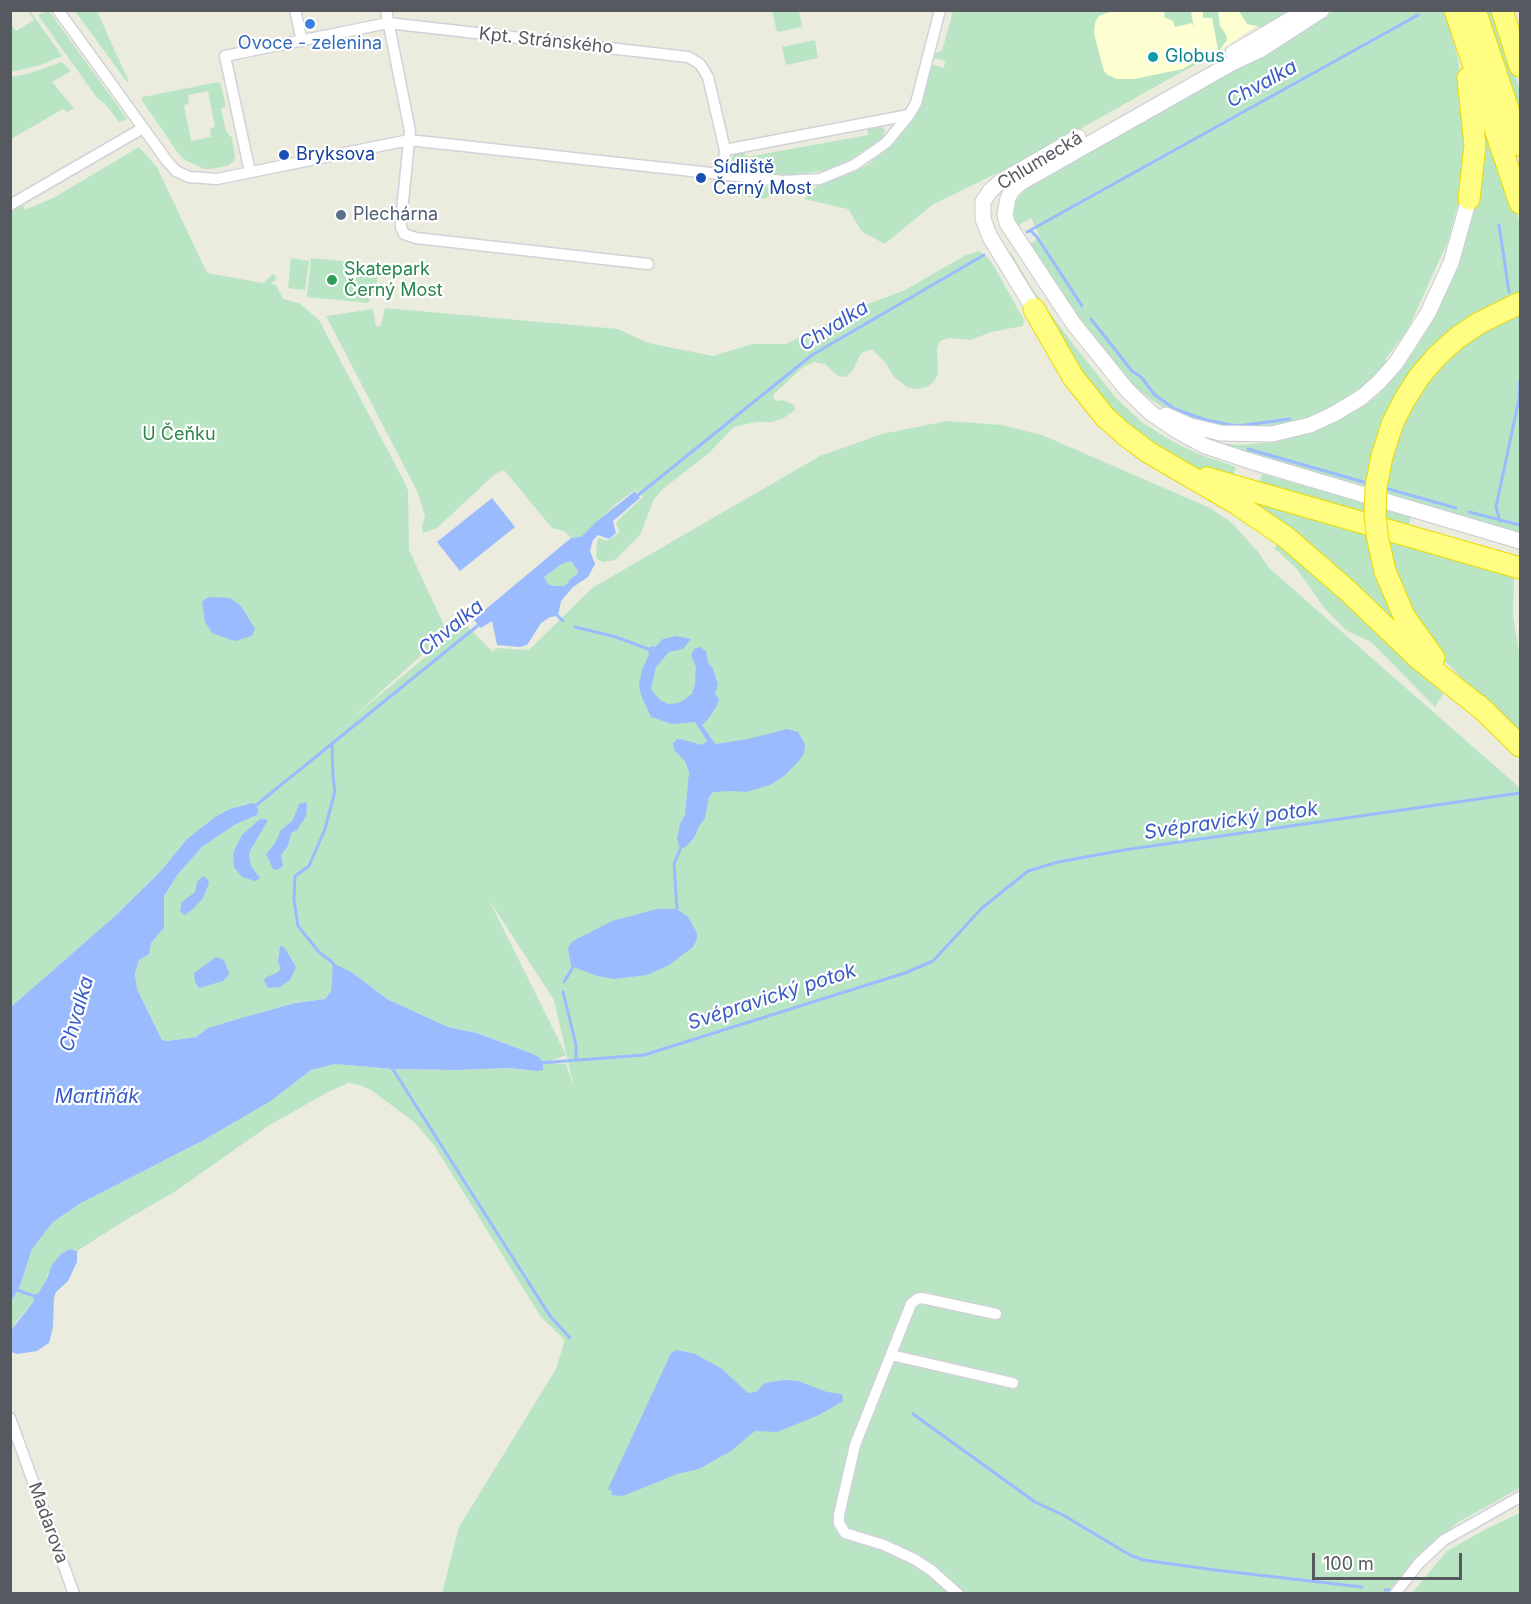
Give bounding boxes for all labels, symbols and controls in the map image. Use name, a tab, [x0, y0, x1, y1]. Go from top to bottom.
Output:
marker: Ovoce - zelenina	[303, 17, 317, 31]
street label: Kpt. Stránského	[478, 23, 614, 59]
place label: Ovoce - zelenina	[238, 33, 382, 55]
place label: Globus	[1165, 46, 1225, 68]
marker: Globus	[1146, 50, 1160, 64]
water label: Chvalka	[1223, 55, 1301, 113]
street label: Chlumecká	[994, 127, 1086, 195]
place label: Bryksova	[296, 144, 375, 166]
marker: Bryksova	[277, 148, 291, 162]
place label: Sídliště Černý Most	[713, 157, 812, 200]
marker: Sídliště Černý Most	[694, 171, 708, 185]
place label: Plechárna	[353, 204, 438, 226]
marker: Plechárna	[334, 208, 348, 222]
place label: Skatepark Černý Most	[344, 259, 443, 302]
marker: Skatepark Černý Most	[325, 273, 339, 287]
water label: Chvalka	[795, 295, 873, 357]
park label: U Čeňku	[142, 424, 216, 446]
water label: Chvalka	[414, 594, 488, 662]
water label: Svépravický potok	[1142, 797, 1320, 845]
water label: Svépravický potok	[685, 958, 859, 1036]
water label: Chvalka	[55, 974, 99, 1054]
water label: Martiňák	[55, 1085, 139, 1109]
street label: Madarova	[23, 1480, 73, 1566]
scale bar	[1315, 1541, 1465, 1579]
text: 100 m	[1323, 1553, 1374, 1574]

